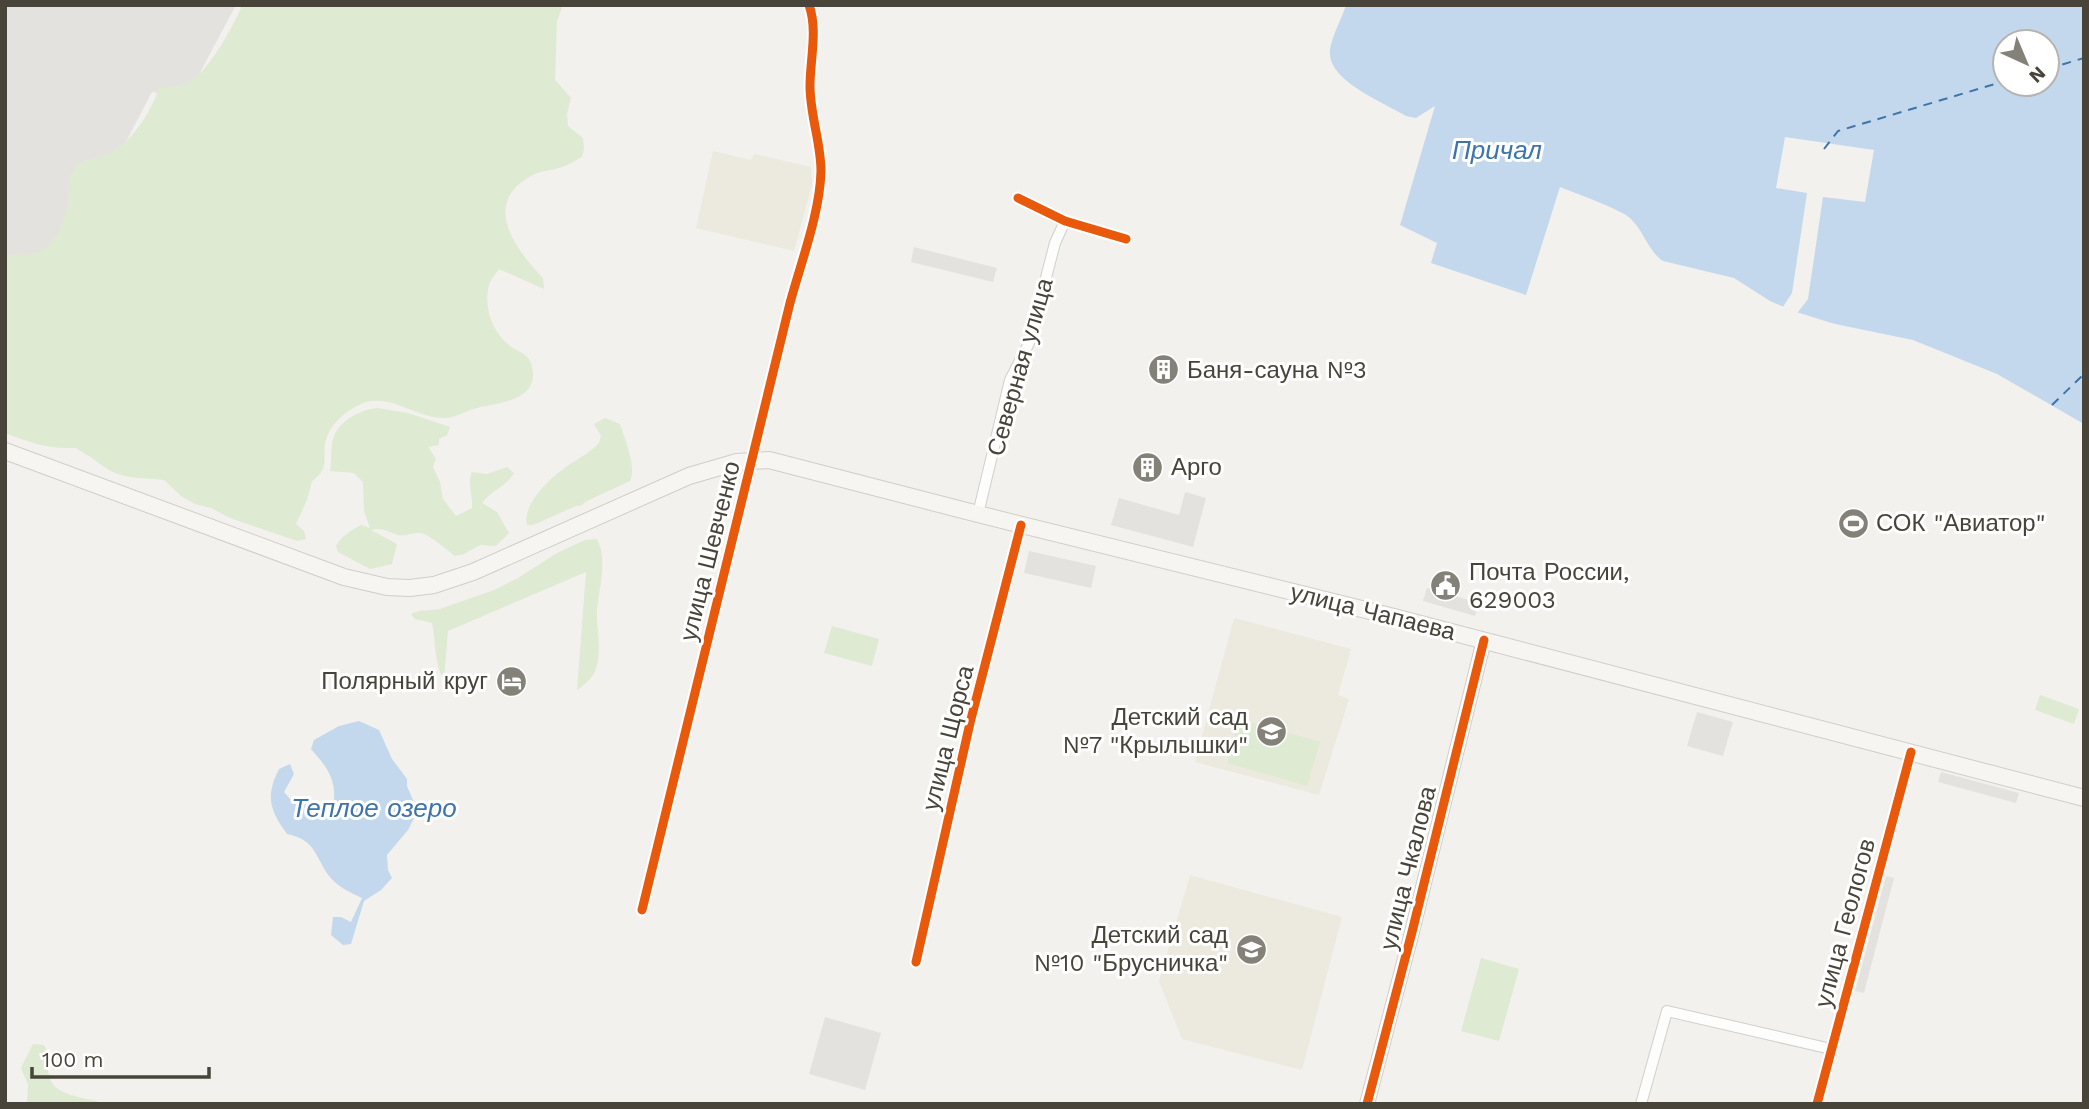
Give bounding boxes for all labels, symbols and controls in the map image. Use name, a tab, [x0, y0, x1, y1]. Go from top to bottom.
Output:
north arrow	[1991, 28, 2061, 98]
text: N	[2024, 62, 2051, 88]
water label: Причал	[1452, 135, 1542, 165]
street label: Северная улица	[981, 274, 1059, 459]
building icon: Баня-сауна №3	[1147, 353, 1181, 387]
place label: Баня-сауна №3	[1187, 356, 1367, 384]
building icon: Арго	[1131, 450, 1165, 484]
place label: Арго	[1171, 453, 1222, 481]
street label: улица Шевченко	[674, 458, 746, 644]
sports icon: СОК "Авиатор"	[1836, 506, 1870, 540]
place label: СОК "Авиатор"	[1876, 509, 2045, 537]
place label: Почта России, 629003	[1469, 558, 1629, 614]
public building icon: Почта России, 629003	[1429, 569, 1463, 603]
street label: улица Чапаева	[1288, 578, 1459, 646]
street label: улица Щорса	[916, 662, 980, 814]
hotel icon: Полярный круг	[494, 664, 528, 698]
place label: Полярный круг	[321, 667, 488, 695]
place label: Детский сад №7 "Крылышки"	[1062, 703, 1248, 759]
school or university icon: Детский сад №7 "Крылышки"	[1254, 714, 1288, 748]
street label: улица Чкалова	[1374, 782, 1442, 953]
water label: Теплое озеро	[291, 793, 457, 823]
street label: улица Геологов	[1809, 835, 1881, 1011]
place label: Детский сад №10 "Брусничка"	[1034, 921, 1228, 977]
school or university icon: Детский сад №10 "Брусничка"	[1234, 932, 1268, 966]
scale bar	[32, 1036, 208, 1080]
text: 100 m	[42, 1047, 104, 1072]

